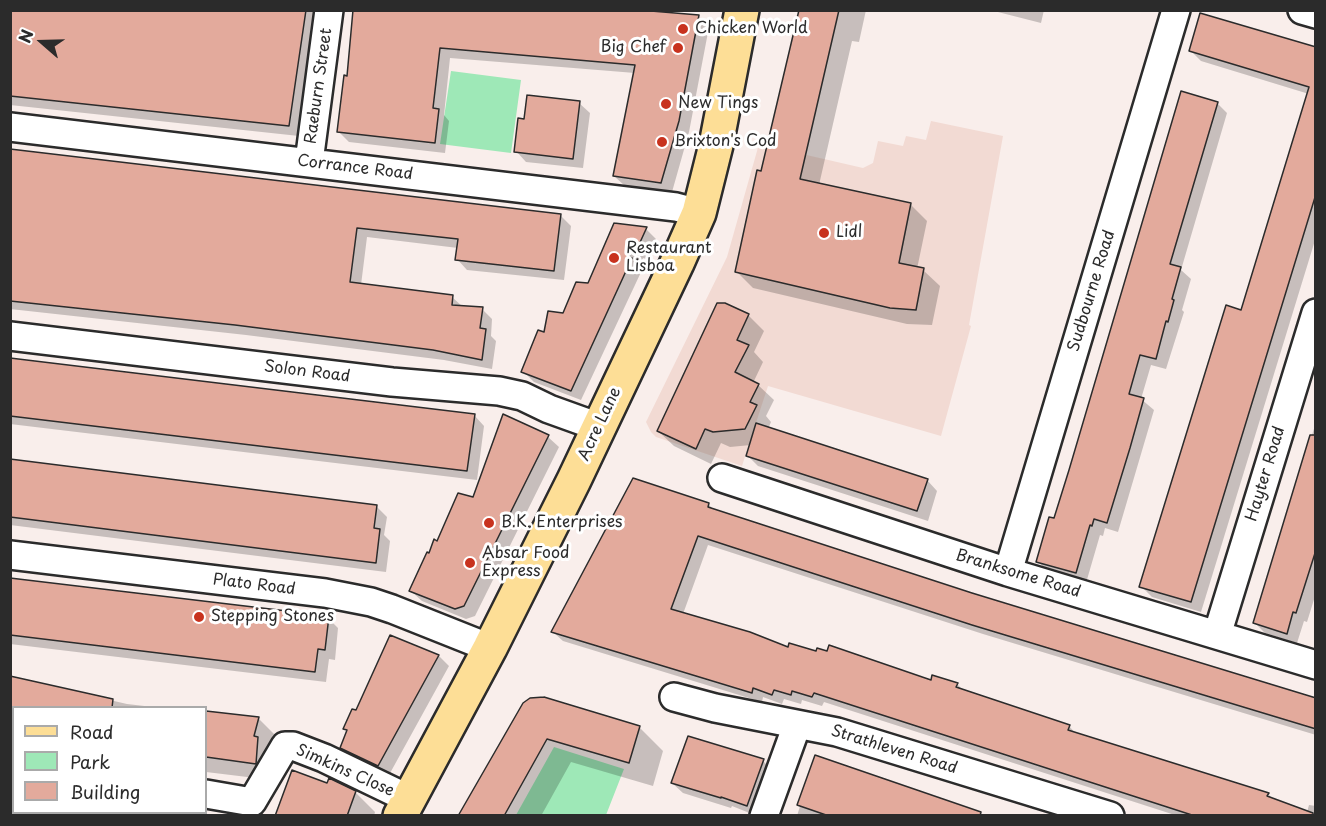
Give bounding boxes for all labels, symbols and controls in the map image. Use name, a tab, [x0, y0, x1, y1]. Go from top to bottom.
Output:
north arrow	[12, 12, 72, 72]
place label: Chicken World	[695, 19, 808, 39]
marker: Chicken World	[676, 22, 690, 36]
text: N	[12, 26, 39, 46]
street label: Raeburn Street	[301, 27, 337, 145]
place label: Big Chef	[601, 38, 666, 58]
marker: Big Chef	[671, 41, 685, 55]
place label: New Tings	[678, 94, 758, 114]
marker: New Tings	[659, 97, 673, 111]
place label: Brixton's Cod	[674, 132, 776, 152]
marker: Brixton's Cod	[655, 135, 669, 149]
street label: Corrance Road	[296, 151, 414, 185]
place label: Lidl	[836, 223, 862, 243]
marker: Lidl	[817, 226, 831, 240]
street label: Sudbourne Road	[1064, 228, 1120, 354]
place label: Restaurant Lisboa	[626, 239, 712, 277]
marker: Restaurant Lisboa	[607, 251, 621, 265]
street label: Solon Road	[263, 357, 351, 387]
street label: Acre Lane	[575, 384, 625, 464]
street label: Hayter Road	[1242, 424, 1290, 524]
place label: B.K. Enterprises	[501, 513, 622, 533]
marker: B.K. Enterprises	[482, 516, 496, 530]
place label: Absar Food Express	[482, 544, 569, 582]
street label: Branksome Road	[953, 546, 1083, 602]
marker: Absar Food Express	[463, 556, 477, 570]
street label: Plato Road	[212, 570, 296, 600]
place label: Stepping Stones	[211, 607, 334, 627]
marker: Stepping Stones	[192, 610, 206, 624]
legend	[12, 706, 207, 814]
text: Road	[70, 718, 114, 745]
street label: Strathleven Road	[828, 722, 960, 778]
street label: Simkins Close	[293, 741, 397, 801]
text: Park	[70, 748, 110, 775]
text: Building	[70, 778, 140, 805]

